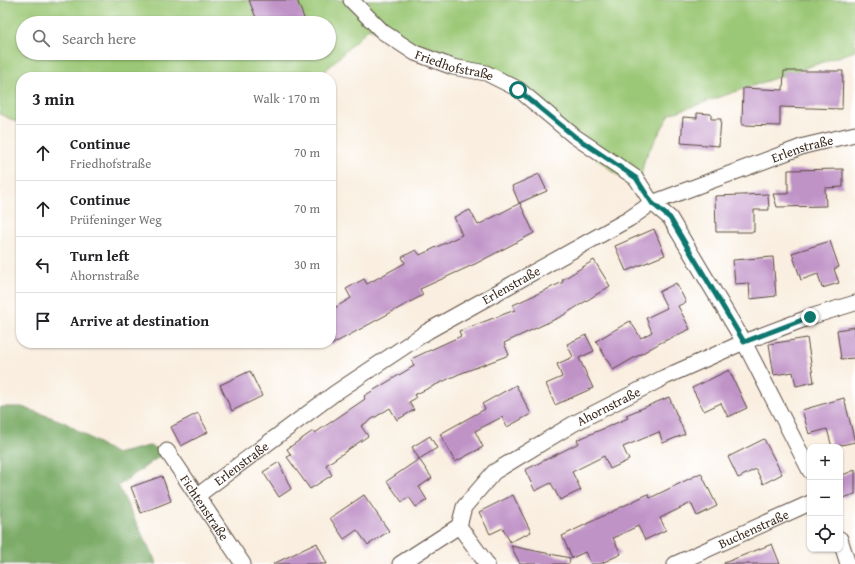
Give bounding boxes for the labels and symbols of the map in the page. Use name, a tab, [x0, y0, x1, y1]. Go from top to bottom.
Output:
street label: Friedhofstraße	[412, 45, 497, 86]
route start	[509, 81, 527, 99]
street label: Erlenstraße	[769, 130, 835, 167]
street label: Erlenstraße	[479, 261, 544, 309]
route end	[801, 308, 819, 326]
street label: Ahornstraße	[573, 382, 644, 431]
street label: Erlenstraße	[210, 437, 273, 490]
street label: Fichtenstraße	[176, 471, 234, 544]
street label: Buchenstraße	[715, 505, 792, 553]

